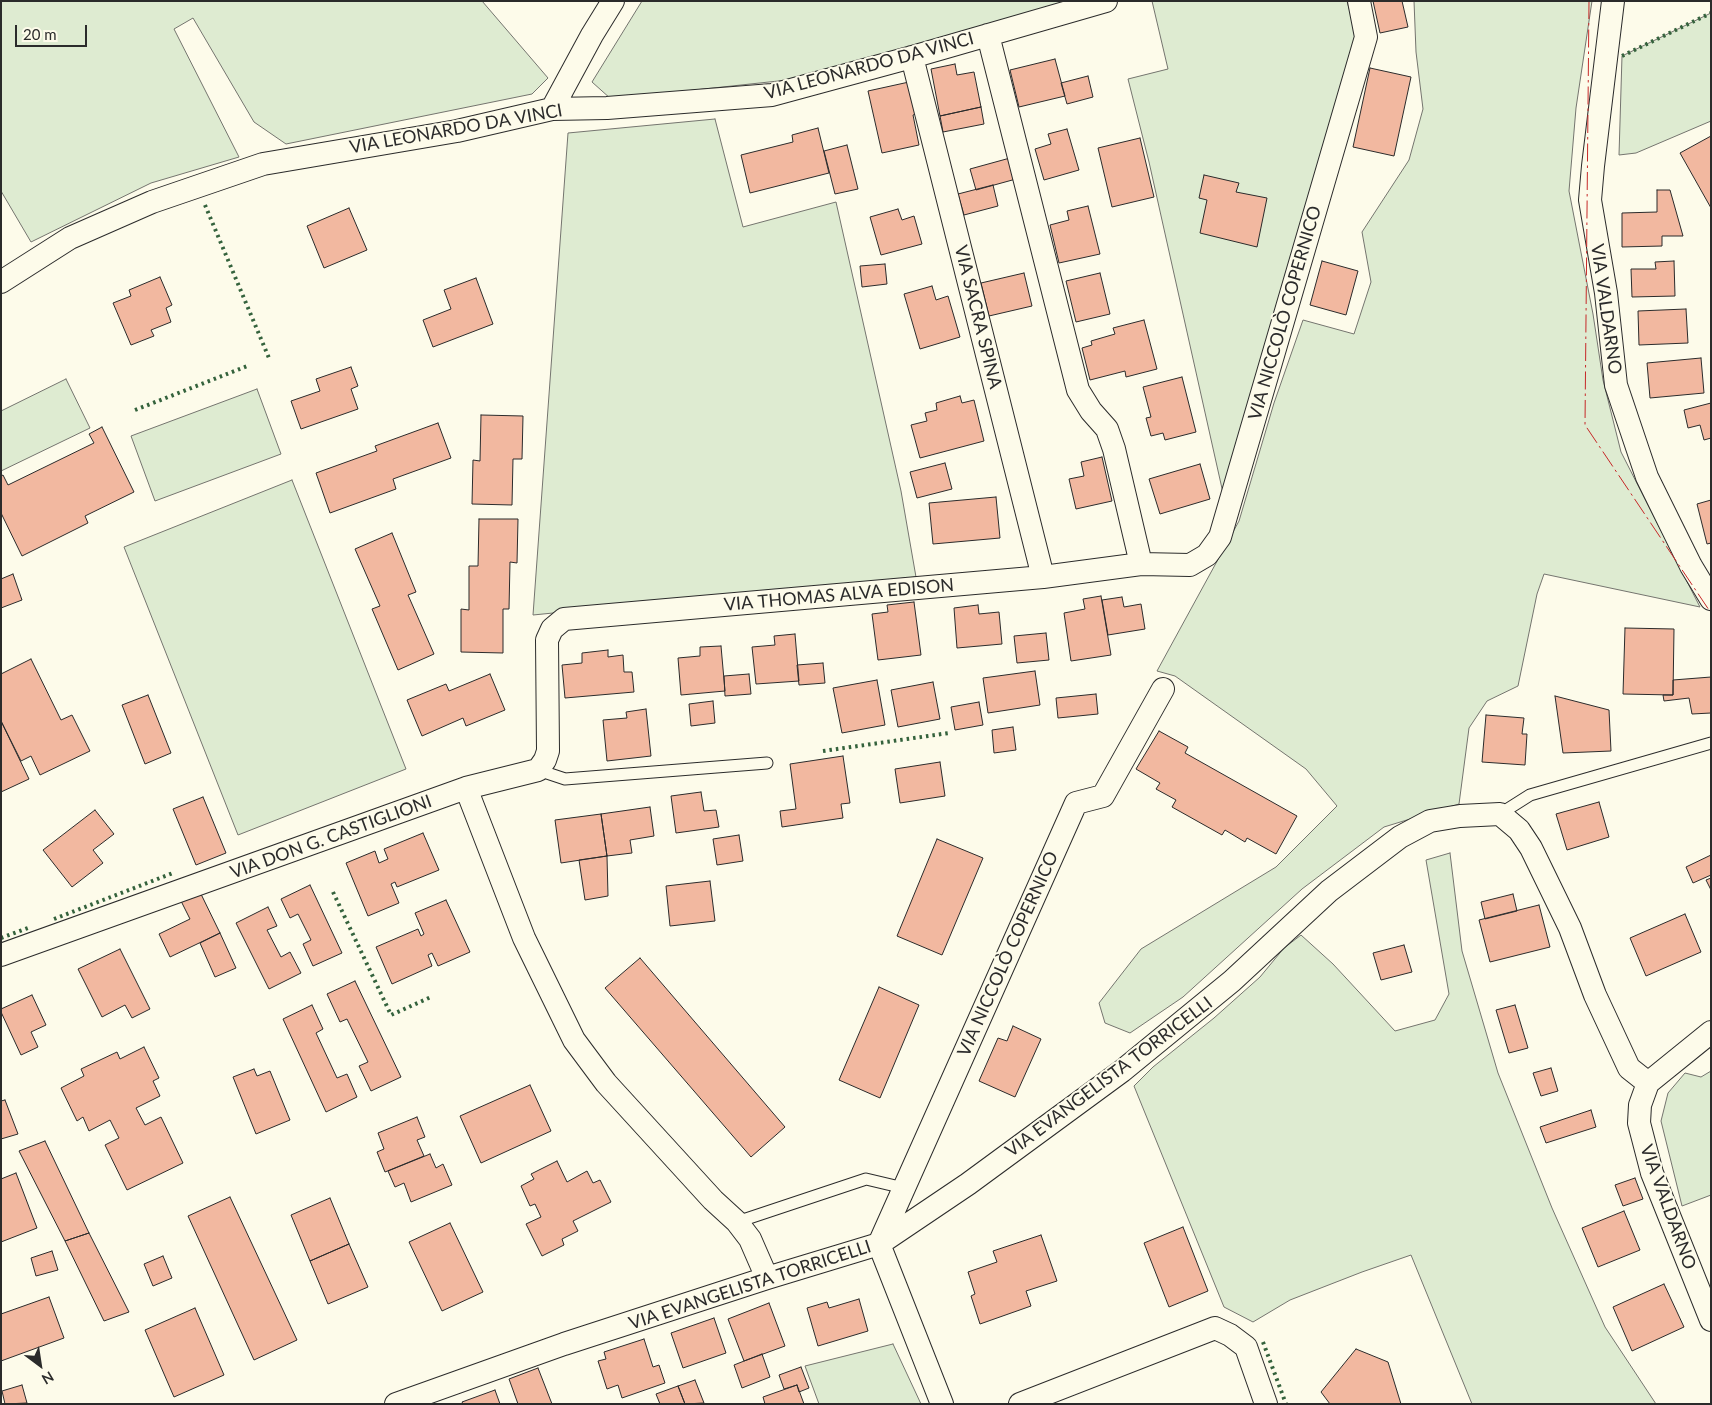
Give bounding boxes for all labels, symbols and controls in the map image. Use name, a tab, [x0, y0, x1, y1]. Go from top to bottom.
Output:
scale bar	[18, 15, 90, 47]
text: 20 m	[23, 25, 57, 43]
street label: VIA LEONARDO DA VINCI	[762, 28, 976, 104]
street label: VIA LEONARDO DA VINCI	[348, 100, 564, 158]
street label: VIA NICCOLÒ COPERNICO	[1244, 203, 1326, 423]
street label: VIA VALDARNO	[1586, 242, 1626, 376]
street label: VIA SACRA SPINA	[950, 243, 1006, 391]
street label: VIA THOMAS ALVA EDISON	[723, 574, 955, 616]
street label: VIA DON G. CASTIGLIONI	[227, 790, 435, 884]
street label: VIA NICCOLÒ COPERNICO	[953, 848, 1063, 1060]
street label: VIA EVANGELISTA TORRICELLI	[1001, 992, 1217, 1162]
street label: VIA VALDARNO	[1635, 1141, 1701, 1273]
street label: VIA EVANGELISTA TORRICELLI	[626, 1236, 874, 1334]
north arrow	[15, 1340, 65, 1390]
text: N	[39, 1368, 57, 1388]

